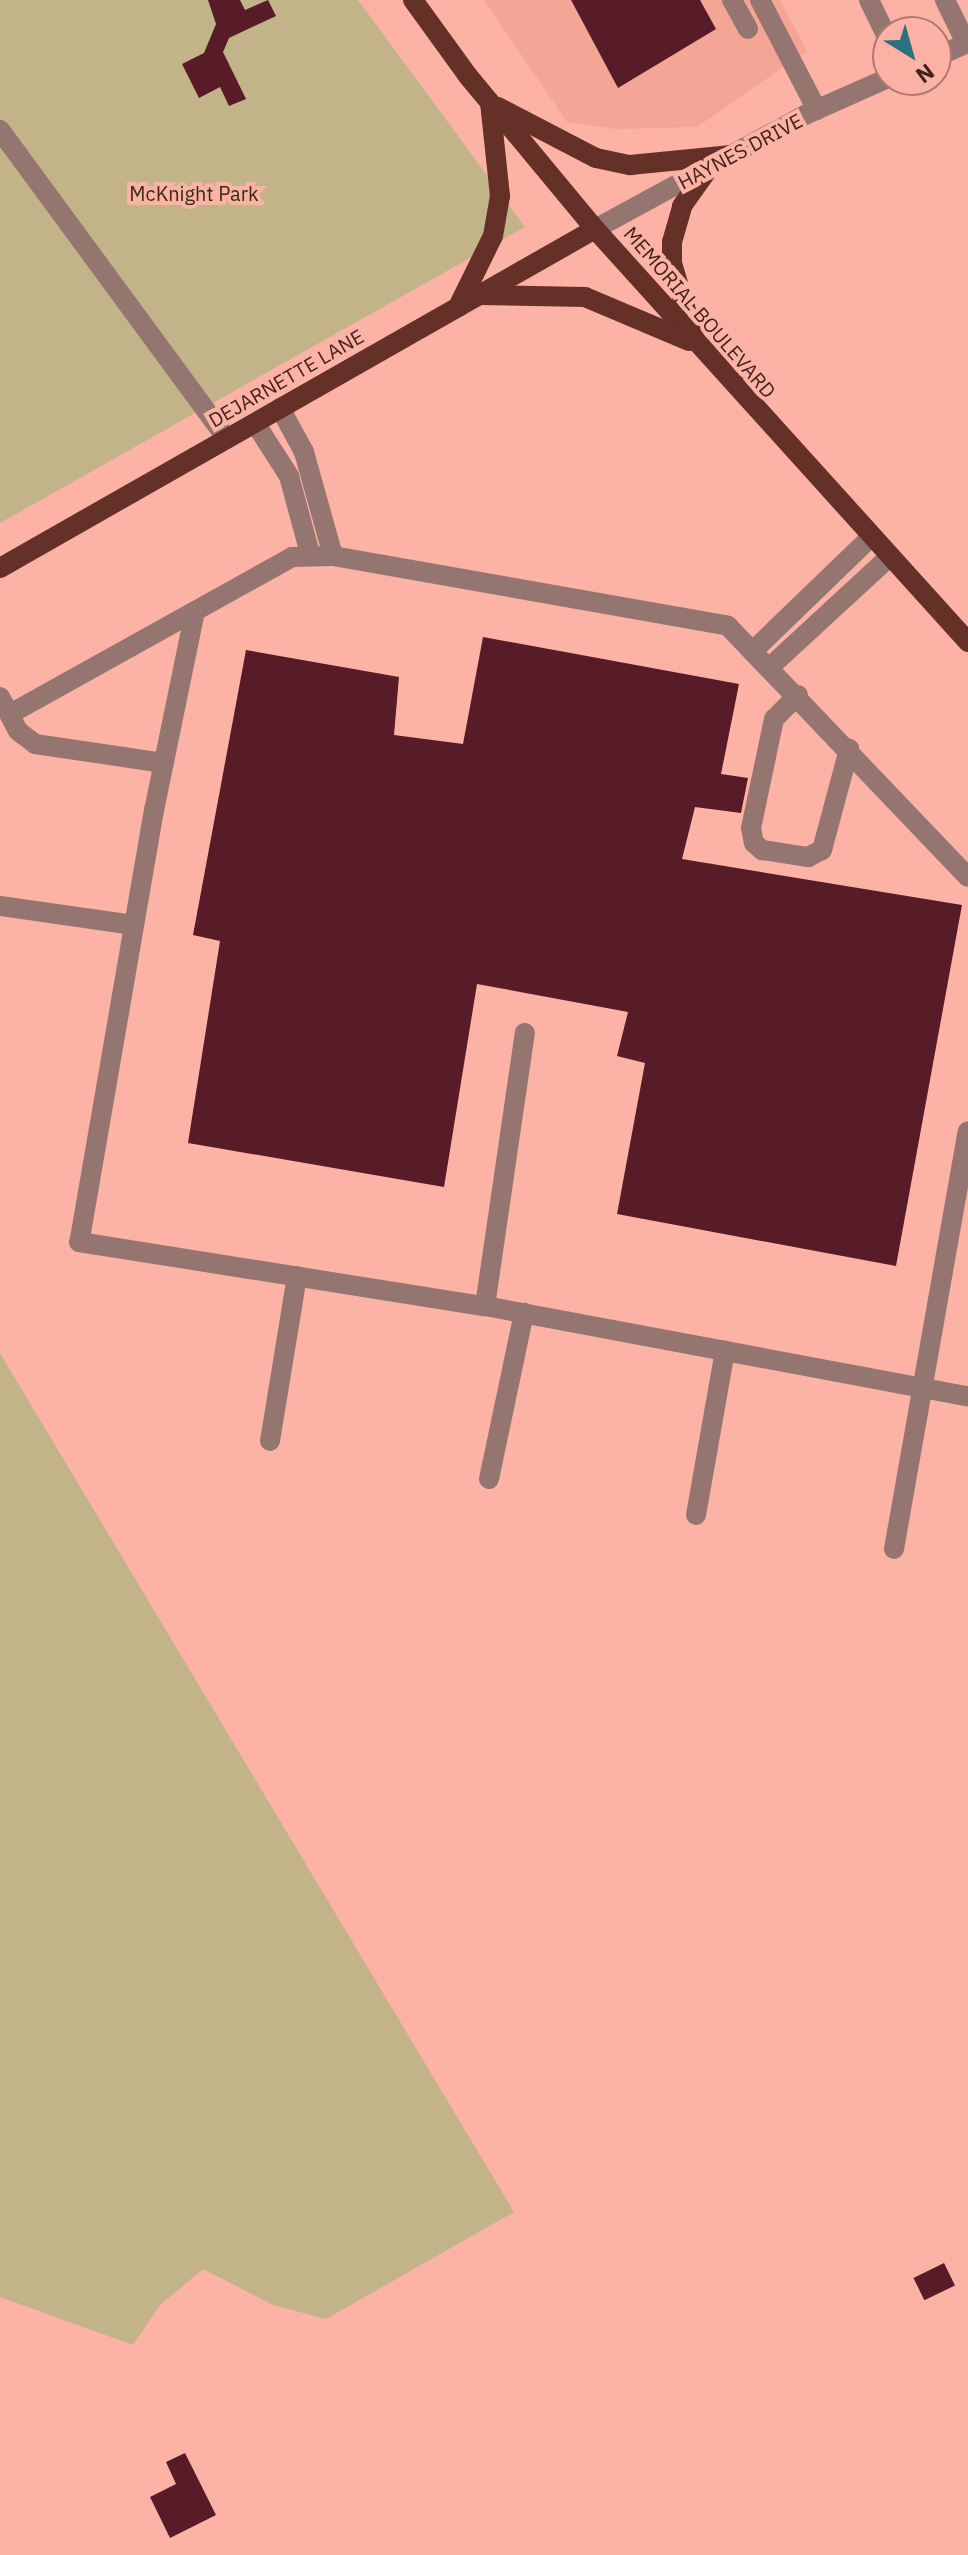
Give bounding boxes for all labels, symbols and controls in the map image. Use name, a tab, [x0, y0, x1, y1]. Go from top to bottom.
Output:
north arrow	[872, 16, 952, 96]
text: N	[910, 58, 941, 90]
street label: HAYNES DRIVE	[673, 108, 807, 194]
park label: McKnight Park	[129, 181, 259, 205]
street label: MEMORIAL BOULEVARD	[619, 221, 781, 403]
street label: DEJARNETTE LANE	[204, 324, 368, 432]

